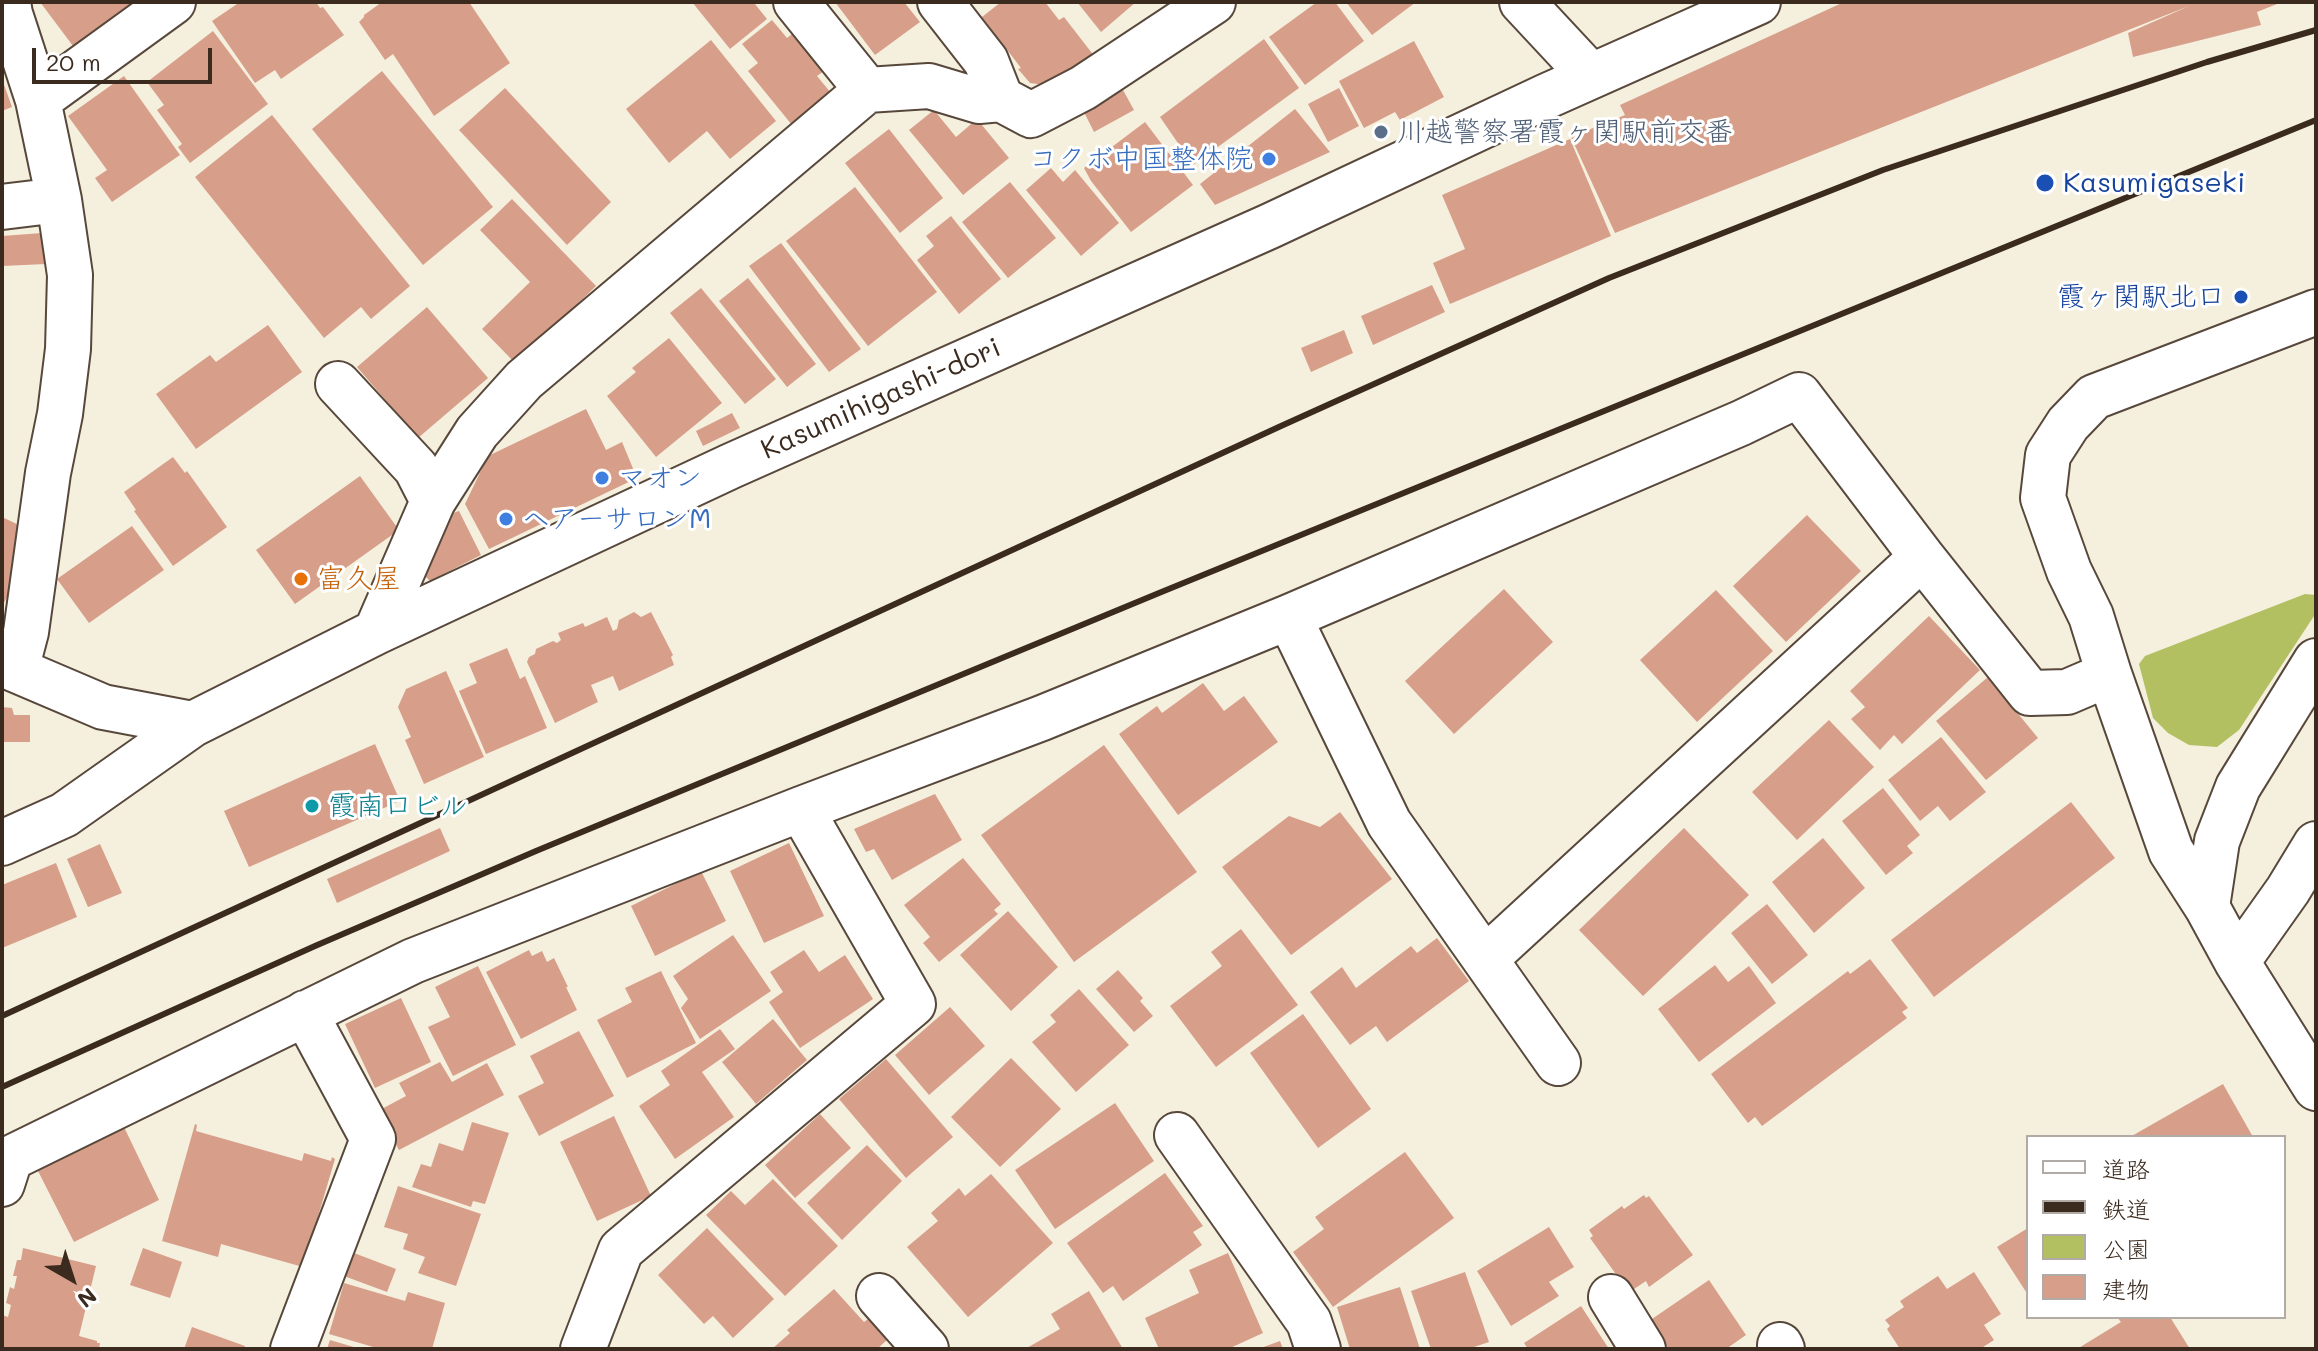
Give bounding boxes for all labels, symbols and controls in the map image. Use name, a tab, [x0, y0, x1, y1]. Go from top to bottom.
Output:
scale bar	[36, 32, 216, 82]
text: 20 m	[46, 46, 101, 77]
place label: 川越警察署霞ヶ関駅前交番	[1397, 115, 1733, 149]
marker: 川越警察署霞ヶ関駅前交番	[1372, 123, 1390, 141]
place label: コクボ中国整体院	[1029, 142, 1253, 176]
marker: コクボ中国整体院	[1260, 150, 1278, 168]
place label: Kasumigaseki	[2063, 166, 2245, 200]
marker: Kasumigaseki	[2034, 172, 2056, 194]
place label: 霞ヶ関駅北口	[2057, 280, 2225, 314]
marker: 霞ヶ関駅北口	[2232, 288, 2250, 306]
street label: Kasumihigashi-dori	[756, 331, 1006, 467]
place label: マオン	[618, 461, 702, 495]
marker: マオン	[593, 469, 611, 487]
place label: ヘアーサロンM	[522, 502, 711, 536]
marker: ヘアーサロンM	[497, 510, 515, 528]
place label: 富久屋	[317, 562, 401, 596]
marker: 富久屋	[292, 570, 310, 588]
place label: 霞南口ビル	[328, 789, 468, 823]
marker: 霞南口ビル	[303, 797, 321, 815]
legend	[2026, 1135, 2286, 1319]
text: 道路	[2102, 1153, 2150, 1184]
text: 鉄道	[2102, 1193, 2150, 1224]
text: 公園	[2102, 1233, 2150, 1264]
north arrow	[32, 1239, 112, 1319]
text: 建物	[2102, 1273, 2150, 1304]
text: N	[72, 1282, 103, 1315]

